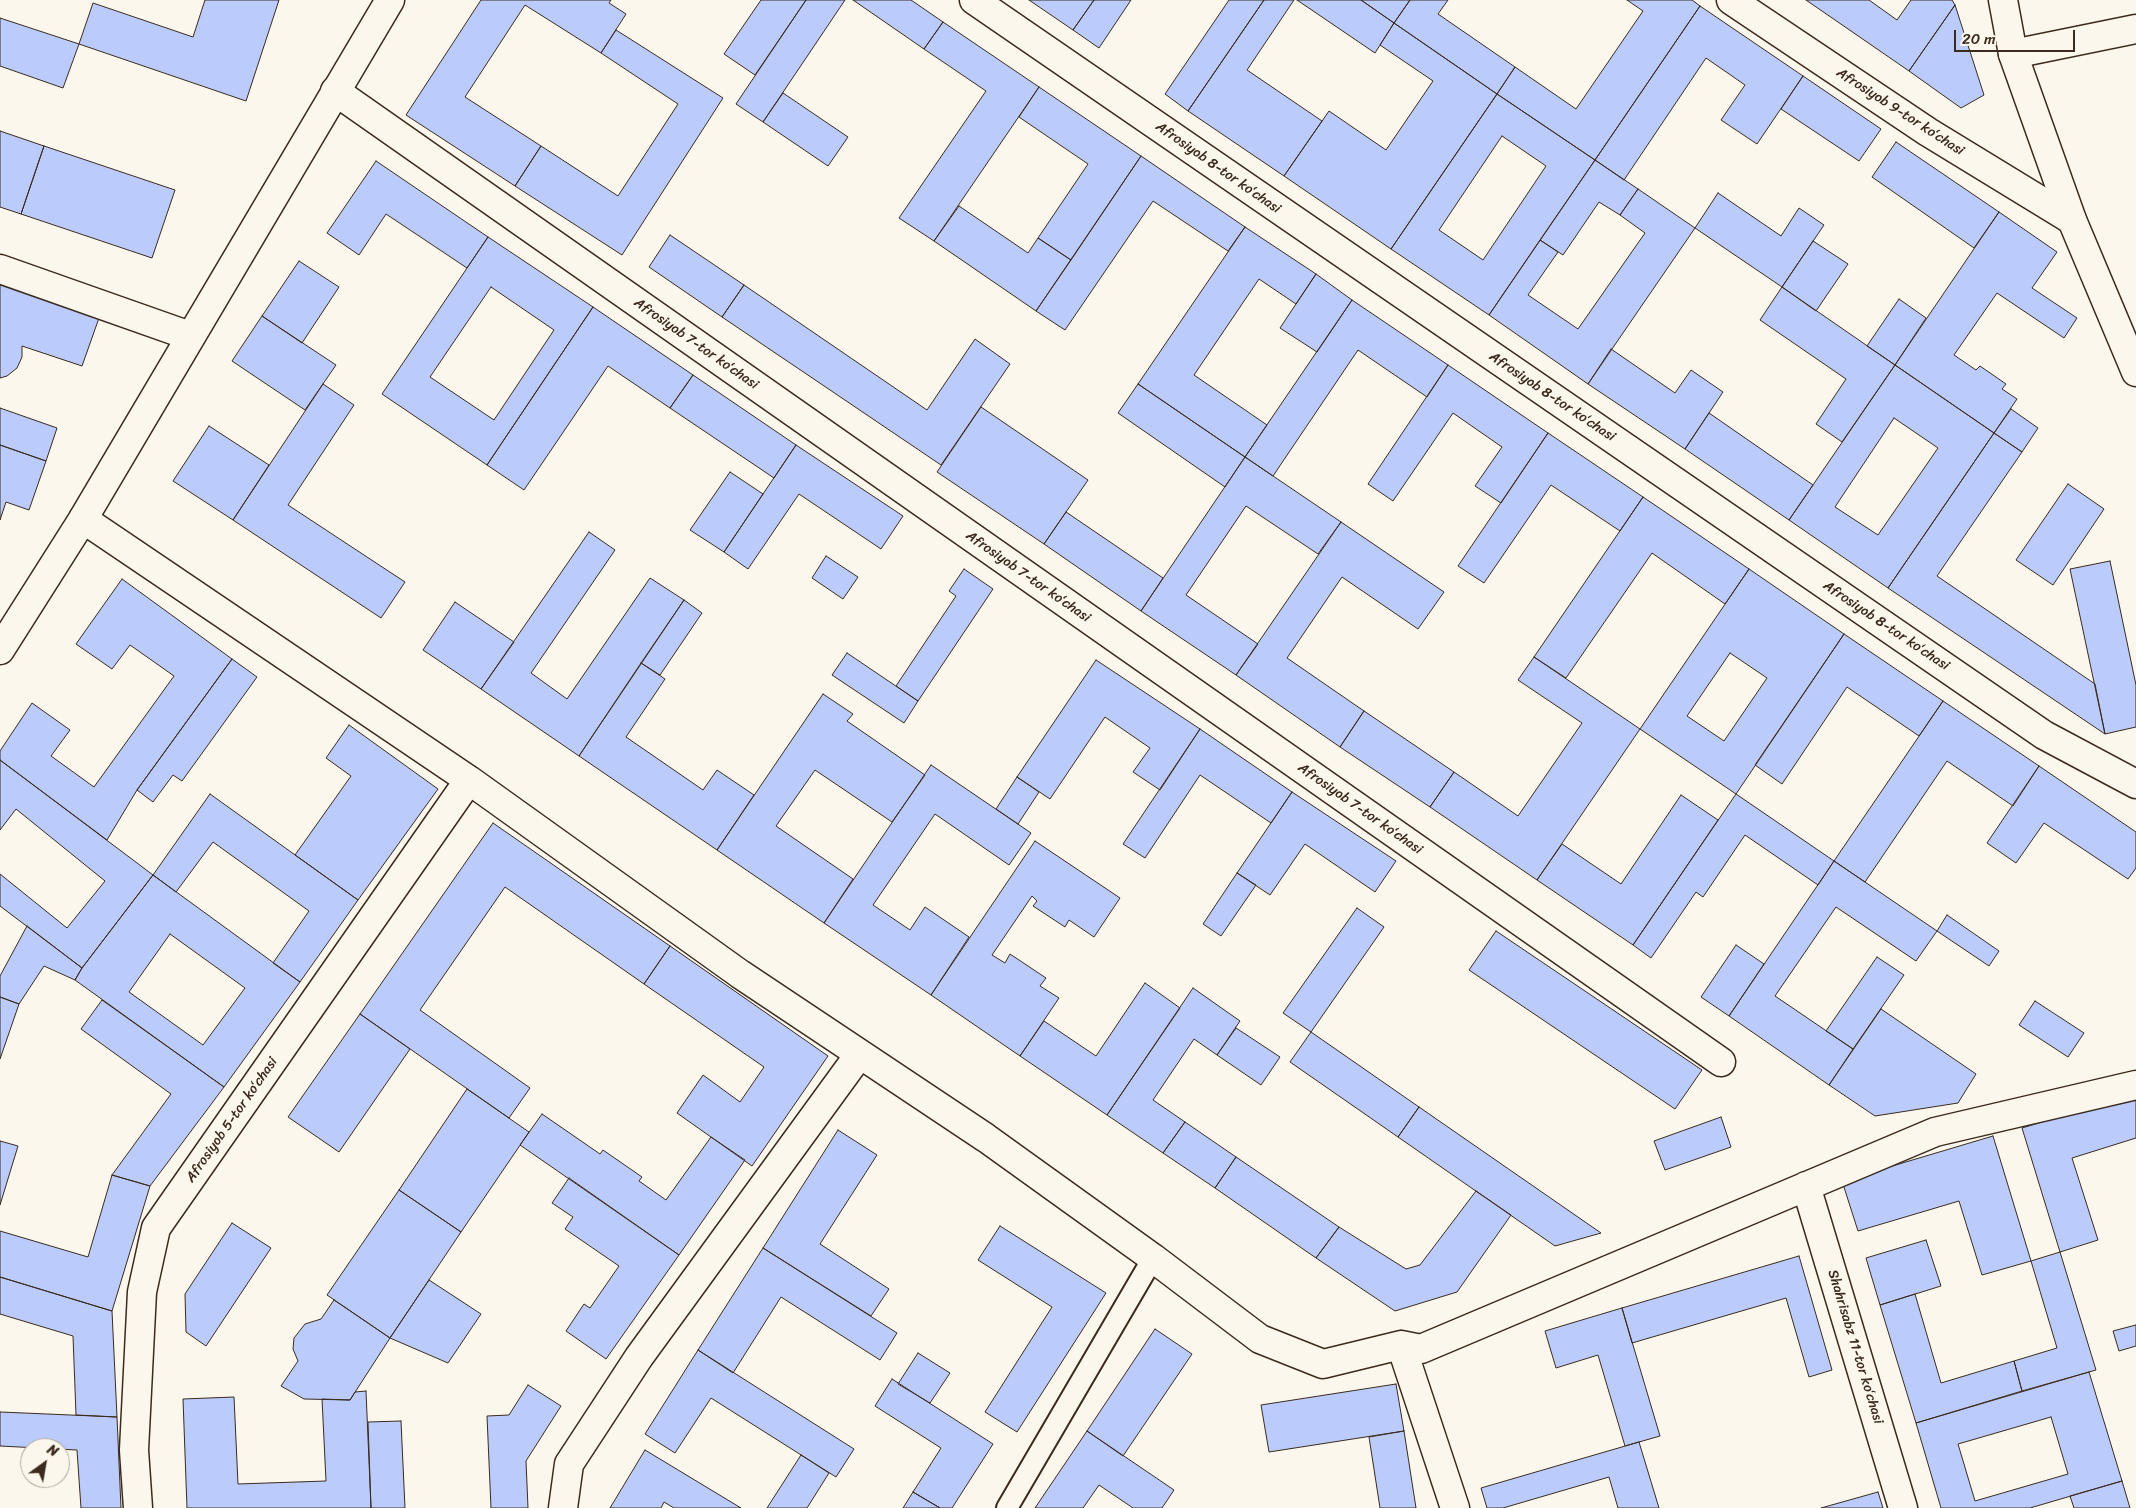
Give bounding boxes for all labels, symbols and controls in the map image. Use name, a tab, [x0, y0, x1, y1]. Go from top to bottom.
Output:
scale bar	[1956, 20, 2077, 52]
text: 20 m	[1962, 26, 1996, 52]
street label: Afrosiyob 9-tor koʻchasi	[1833, 64, 1967, 160]
street label: Afrosiyob 8-tor koʻchasi	[1152, 118, 1284, 218]
street label: Afrosiyob 7-tor koʻchasi	[630, 295, 762, 393]
street label: Afrosiyob 8-tor koʻchasi	[1486, 348, 1618, 446]
street label: Afrosiyob 7-tor koʻchasi	[962, 528, 1094, 626]
street label: Afrosiyob 8-tor koʻchasi	[1820, 577, 1952, 675]
street label: Afrosiyob 7-tor koʻchasi	[1294, 760, 1426, 858]
street label: Afrosiyob 5-tor koʻchasi	[182, 1054, 282, 1186]
street label: Shahrisabz 11-tor koʻchasi	[1824, 1268, 1886, 1426]
north arrow	[20, 1438, 70, 1488]
text: N	[42, 1438, 63, 1464]

